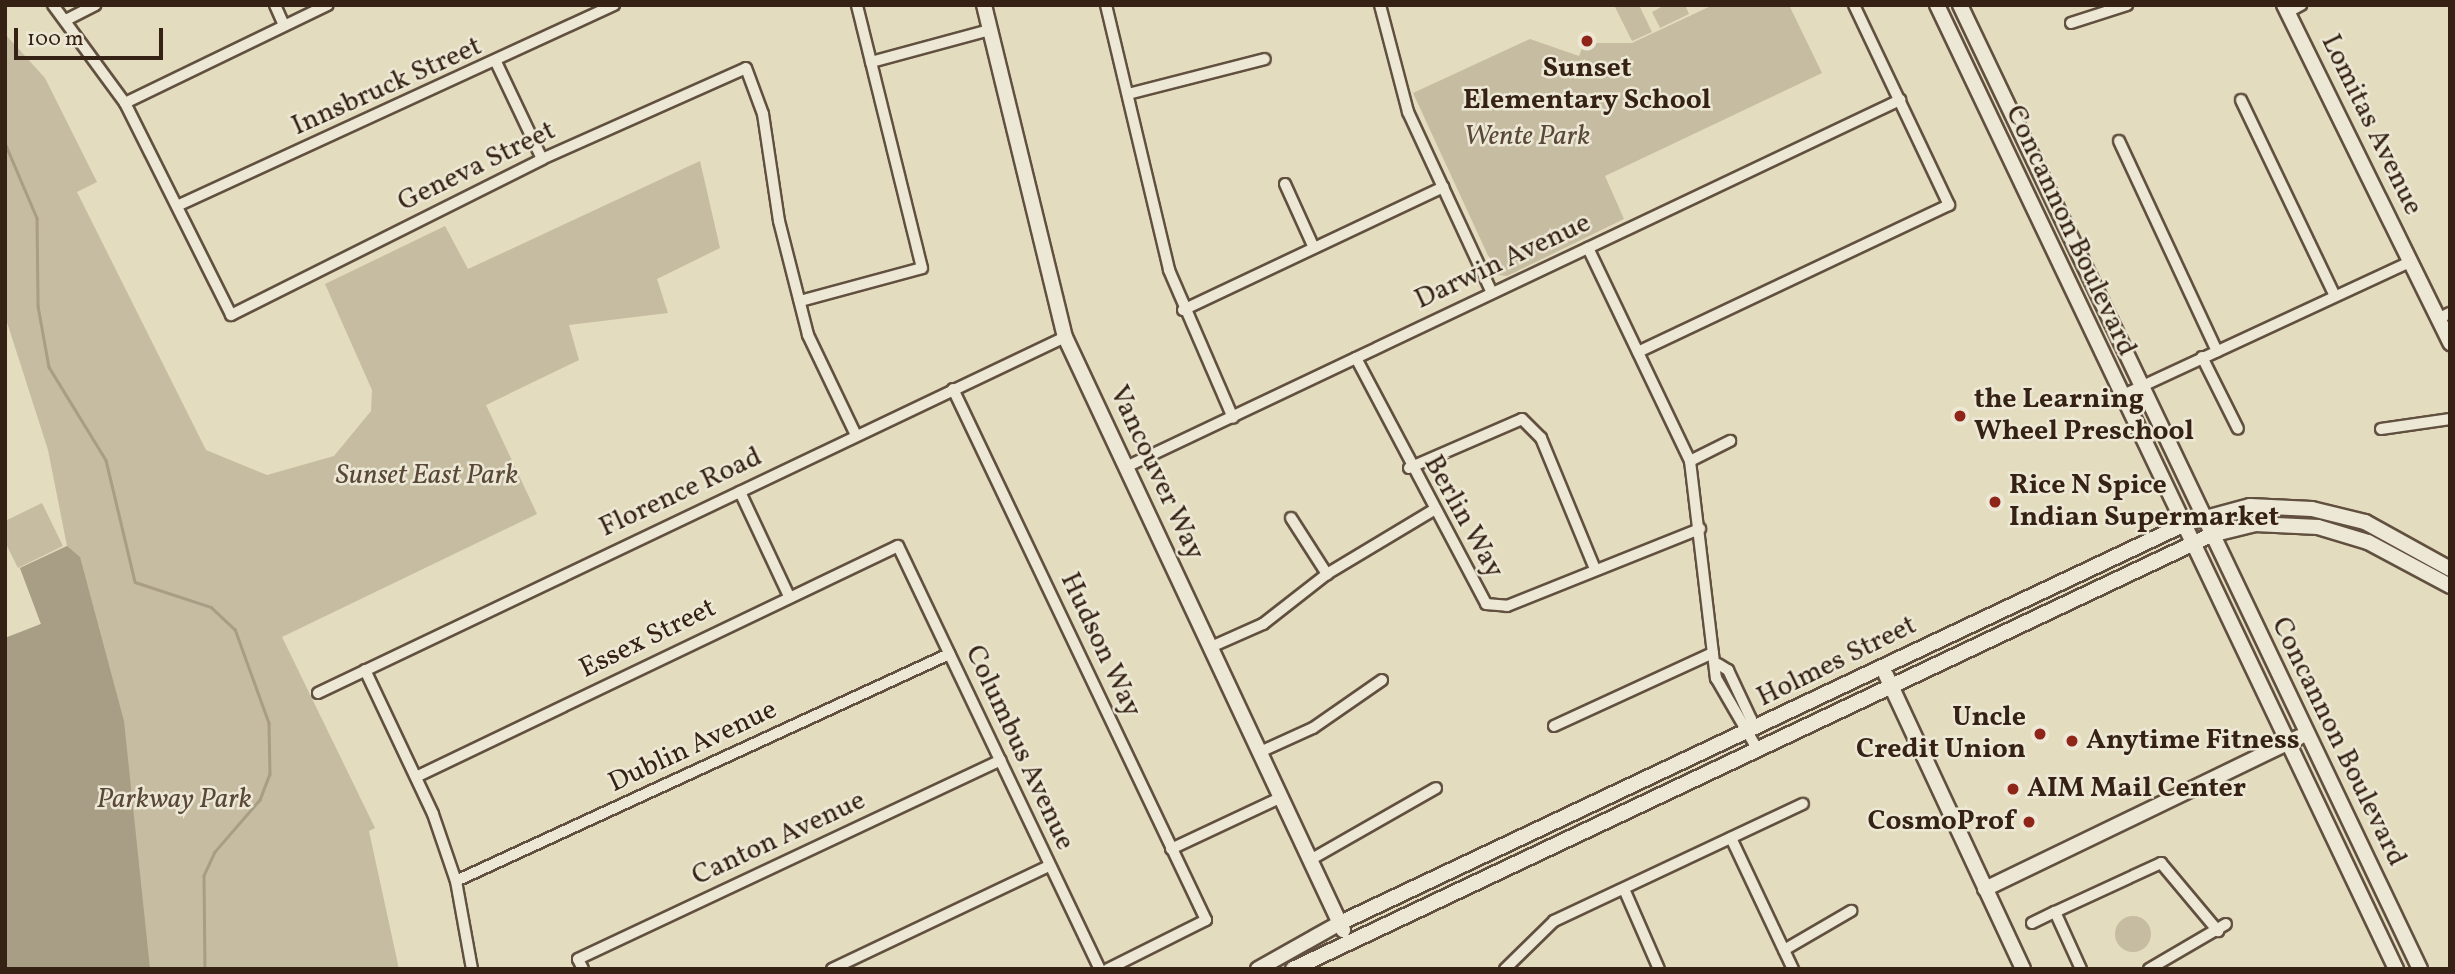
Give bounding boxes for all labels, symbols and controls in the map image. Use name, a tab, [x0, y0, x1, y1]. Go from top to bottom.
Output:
scale bar	[18, 14, 166, 58]
text: 100 m	[27, 25, 84, 54]
street label: Lomitas Avenue	[2313, 29, 2429, 221]
street label: Innsbruck Street	[287, 30, 487, 144]
marker: Sunset Elementary School	[1579, 33, 1595, 49]
place label: Sunset Elementary School	[1463, 52, 1711, 118]
street label: Concannon Boulevard	[1997, 100, 2143, 362]
street label: Geneva Street	[393, 114, 561, 220]
park label: Wente Park	[1464, 120, 1590, 154]
street label: Darwin Avenue	[1410, 207, 1596, 317]
street label: Vancouver Way	[1101, 380, 1211, 566]
place label: the Learning Wheel Preschool	[1974, 383, 2194, 449]
marker: the Learning Wheel Preschool	[1952, 408, 1968, 424]
street label: Florence Road	[594, 441, 768, 545]
street label: Berlin Way	[1415, 449, 1511, 585]
park label: Sunset East Park	[336, 459, 518, 493]
place label: Rice N Spice Indian Supermarket	[2009, 469, 2279, 535]
marker: Rice N Spice Indian Supermarket	[1987, 494, 2003, 510]
street label: Hudson Way	[1052, 567, 1148, 723]
street label: Essex Street	[574, 592, 722, 686]
street label: Holmes Street	[1752, 609, 1922, 715]
street label: Concannon Boulevard	[2263, 612, 2413, 872]
street label: Columbus Avenue	[957, 640, 1081, 856]
street label: Dublin Avenue	[603, 693, 783, 801]
place label: Uncle Credit Union	[1856, 701, 2026, 767]
place label: Anytime Fitness	[2086, 724, 2300, 758]
marker: Uncle Credit Union	[2032, 726, 2048, 742]
marker: Anytime Fitness	[2064, 733, 2080, 749]
place label: AIM Mail Center	[2027, 772, 2246, 806]
marker: AIM Mail Center	[2005, 781, 2021, 797]
park label: Parkway Park	[96, 783, 252, 817]
street label: Canton Avenue	[687, 784, 871, 894]
place label: CosmoProf	[1867, 805, 2015, 839]
marker: CosmoProf	[2021, 814, 2037, 830]

